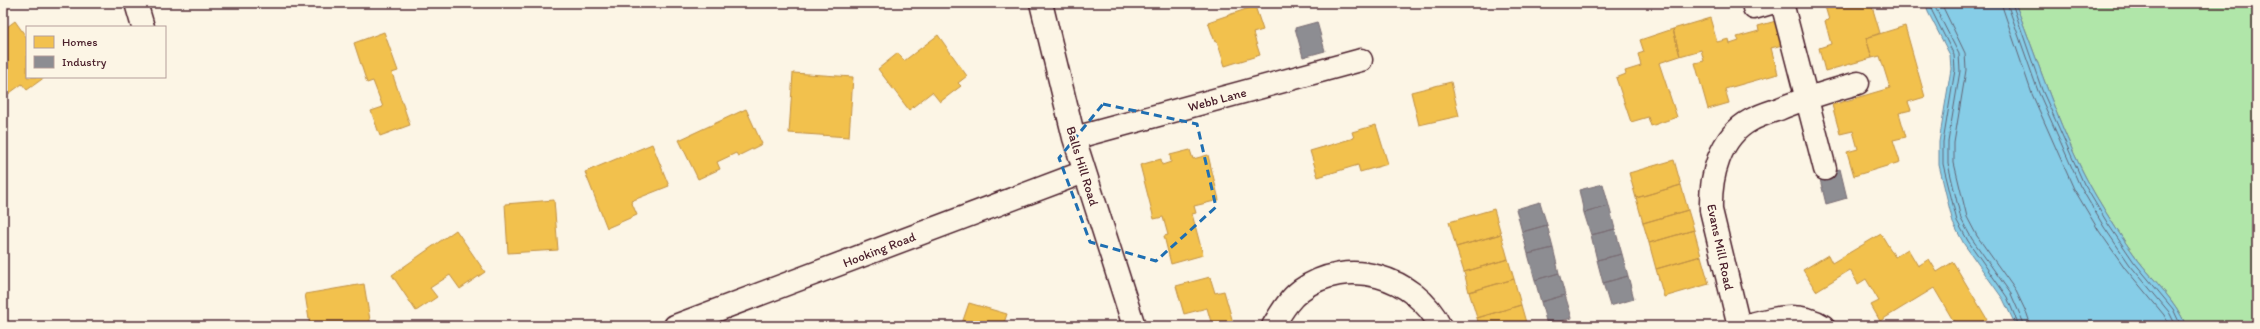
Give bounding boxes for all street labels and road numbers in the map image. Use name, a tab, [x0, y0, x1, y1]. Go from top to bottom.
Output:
street label: Webb Lane	[1186, 84, 1248, 114]
street label: Balls Hill Road	[1063, 125, 1102, 208]
street label: Evans Mill Road	[1704, 203, 1737, 292]
street label: Hooking Road	[841, 229, 918, 270]

